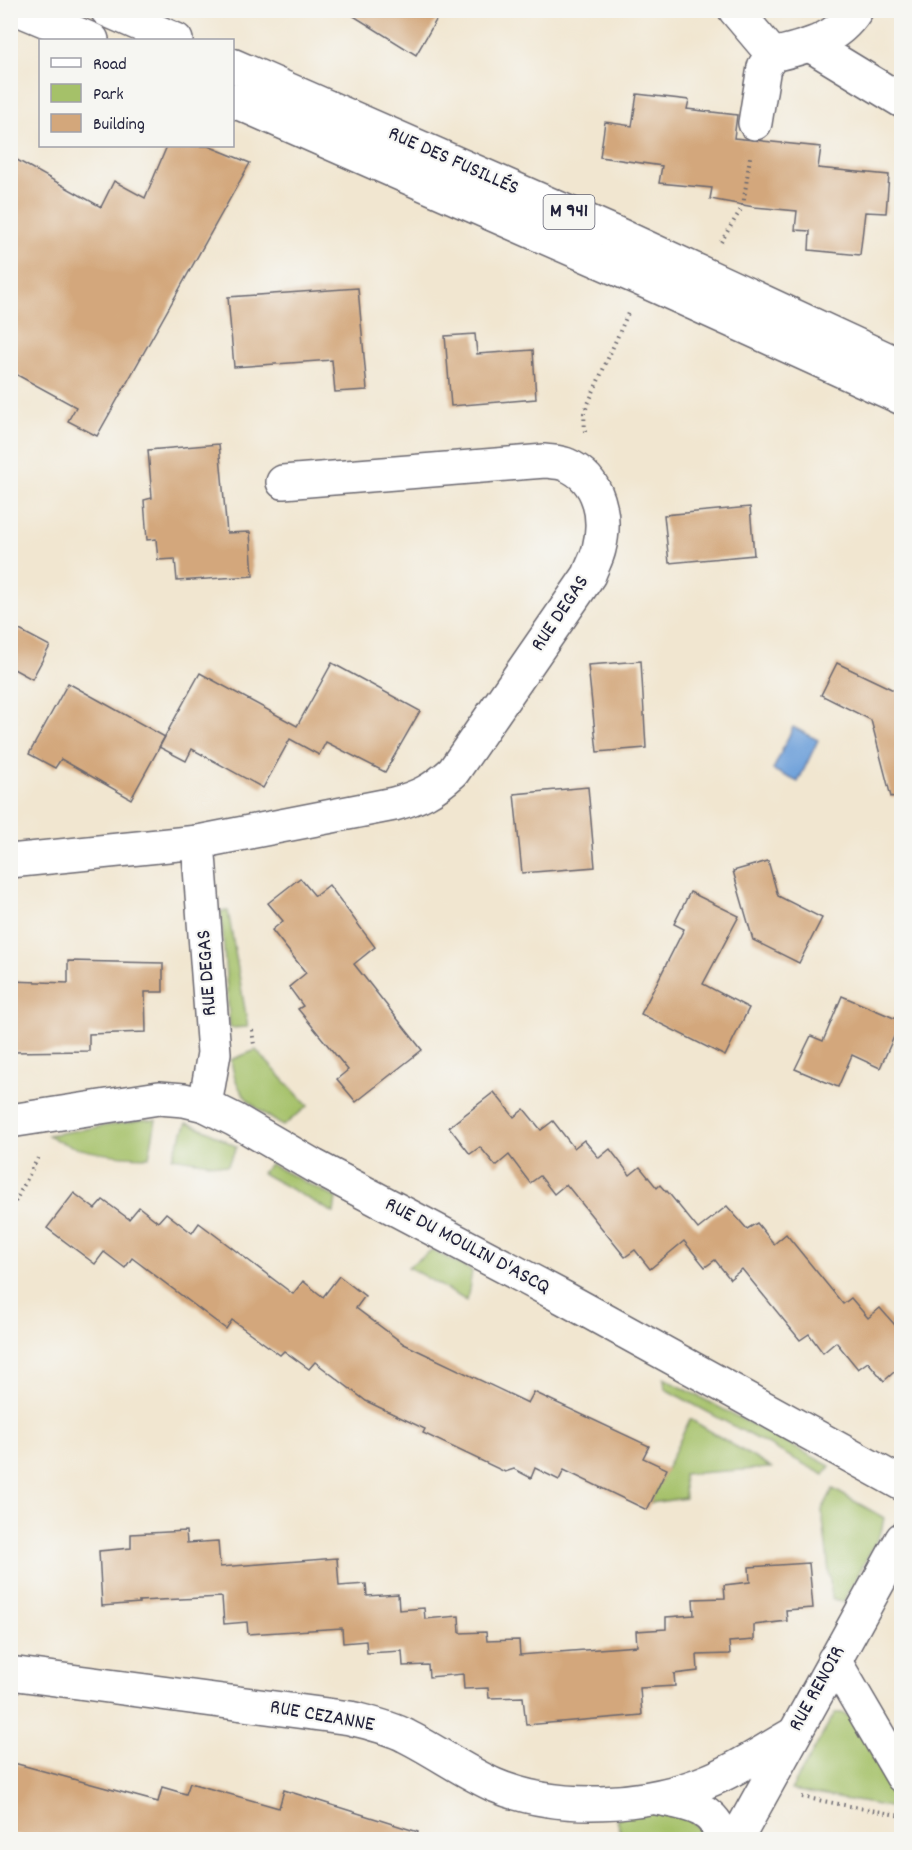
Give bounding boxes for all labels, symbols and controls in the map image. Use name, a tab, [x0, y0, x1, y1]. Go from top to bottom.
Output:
legend	[39, 39, 234, 147]
text: Road	[93, 53, 127, 78]
text: Park	[93, 83, 124, 108]
text: Building	[93, 113, 145, 138]
street label: RUE DES FUSILLÉS	[383, 120, 523, 204]
road number: M 941	[544, 195, 594, 229]
street label: RUE DEGAS	[524, 570, 598, 658]
street label: RUE DEGAS	[190, 929, 226, 1017]
street label: RUE DU MOULIN D'ASCQ	[379, 1191, 555, 1303]
street label: RUE RENOIR	[782, 1641, 854, 1737]
street label: RUE CEZANNE	[267, 1693, 377, 1741]

